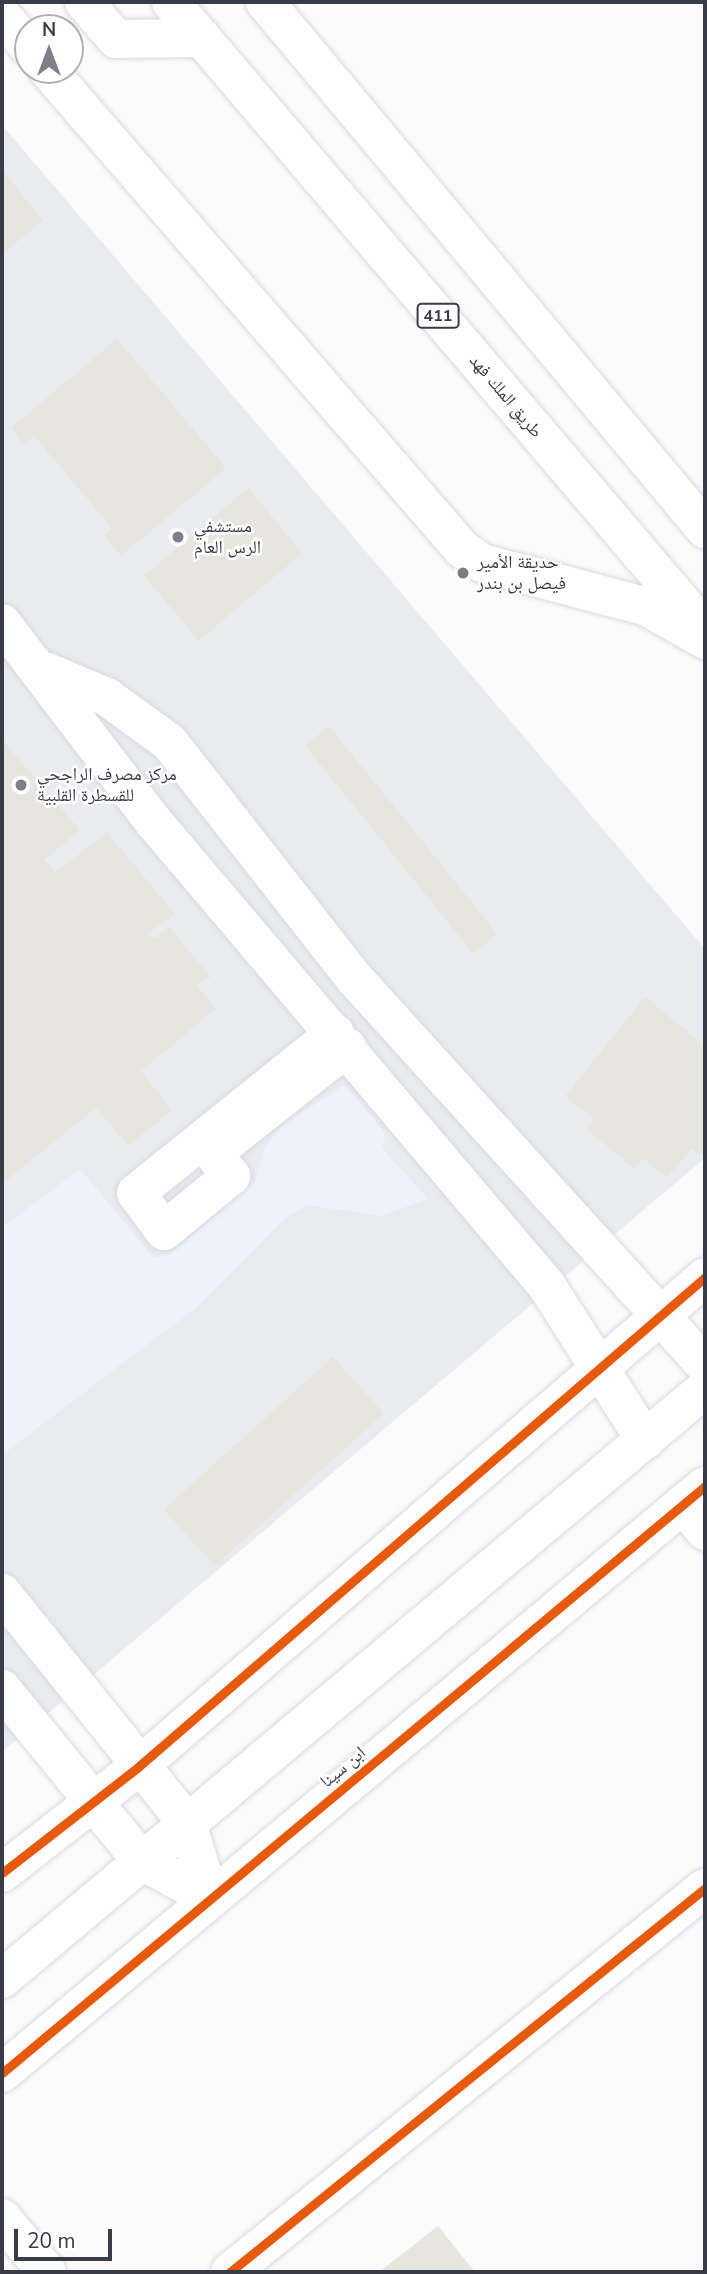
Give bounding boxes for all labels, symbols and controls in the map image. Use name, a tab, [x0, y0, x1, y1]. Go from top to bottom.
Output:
north arrow	[14, 14, 84, 84]
text: N	[42, 17, 56, 43]
road number: 411	[415, 304, 461, 328]
street label: طريق الملك فهد	[465, 350, 547, 442]
place label: مستشفي الرس العام	[194, 516, 261, 558]
marker: مستشفي الرس العام	[168, 527, 188, 547]
place label: حديقة الأمير فيصل بن بندر	[477, 552, 566, 594]
marker: حديقة الأمير فيصل بن بندر	[455, 565, 471, 581]
place label: مركز مصرف الراجحي للقسطرة القلبية	[37, 764, 177, 806]
marker: مركز مصرف الراجحي للقسطرة القلبية	[11, 775, 31, 795]
street label: ابن سينا	[316, 1742, 370, 1792]
scale bar	[18, 2214, 116, 2258]
text: 20 m	[27, 2227, 76, 2255]

